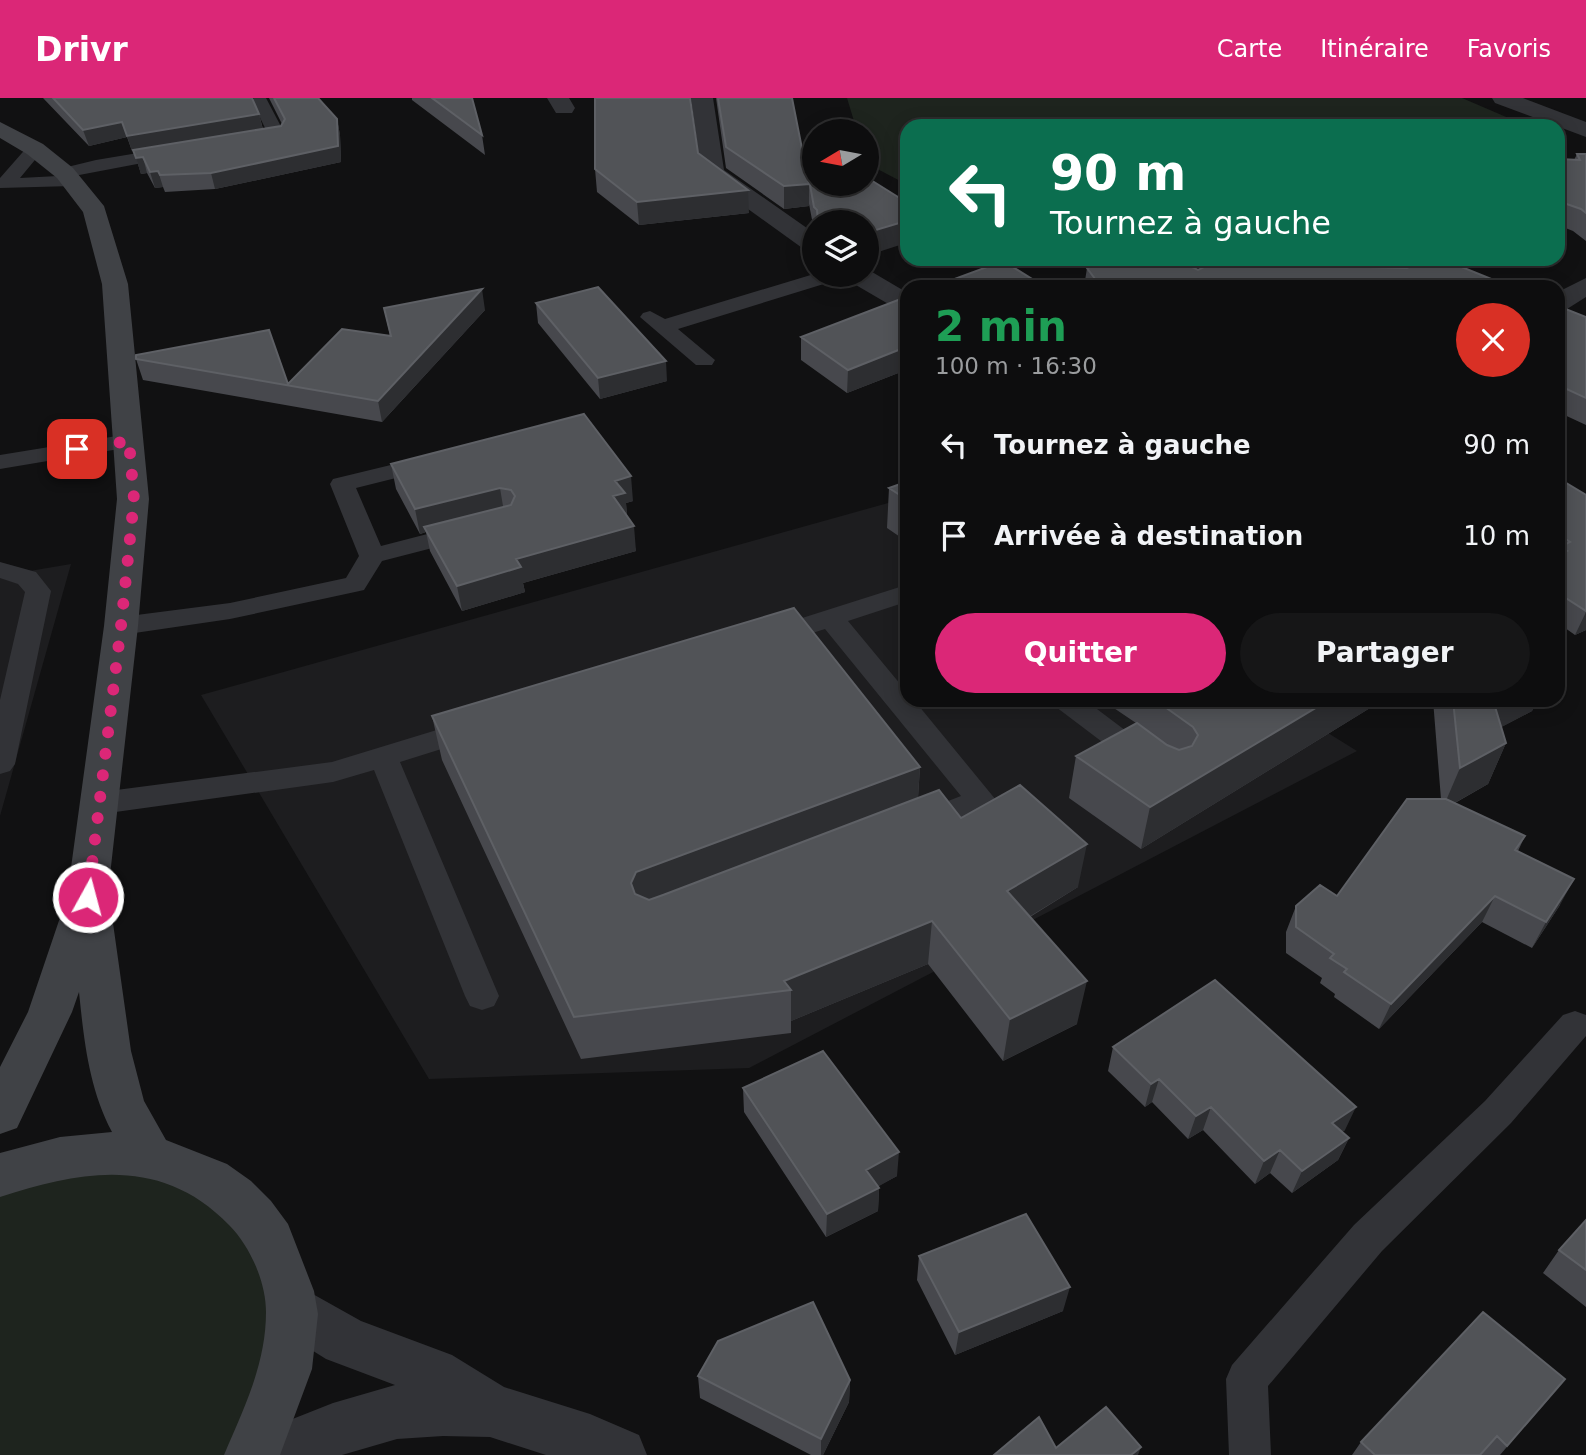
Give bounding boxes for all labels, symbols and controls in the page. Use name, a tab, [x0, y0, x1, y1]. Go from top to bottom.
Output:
text: Drivr	[35, 30, 128, 69]
text: Carte	[1217, 35, 1282, 63]
text: Itinéraire	[1320, 35, 1429, 63]
text: Favoris	[1467, 35, 1551, 63]
north arrow	[802, 119, 878, 196]
map controls	[802, 119, 879, 287]
text: 90 m	[1050, 145, 1186, 202]
icon: left	[935, 147, 1026, 238]
text: Tournez à gauche	[1050, 204, 1331, 242]
button: layers	[802, 210, 879, 287]
text: 2 min	[935, 302, 1067, 351]
button: close	[1456, 303, 1530, 377]
text: 100 m · 16:30	[935, 353, 1097, 379]
pin	[47, 419, 107, 479]
icon: left	[935, 426, 973, 464]
icon: arrive	[58, 430, 96, 468]
text: Tournez à gauche	[994, 430, 1251, 460]
text: 90 m	[1463, 430, 1530, 460]
icon: arrive	[935, 517, 973, 555]
text: Arrivée à destination	[994, 521, 1303, 551]
text: 10 m	[1463, 521, 1530, 551]
button: Quitter	[935, 613, 1226, 693]
button: Partager	[1240, 613, 1530, 693]
position arrow	[51, 860, 125, 934]

